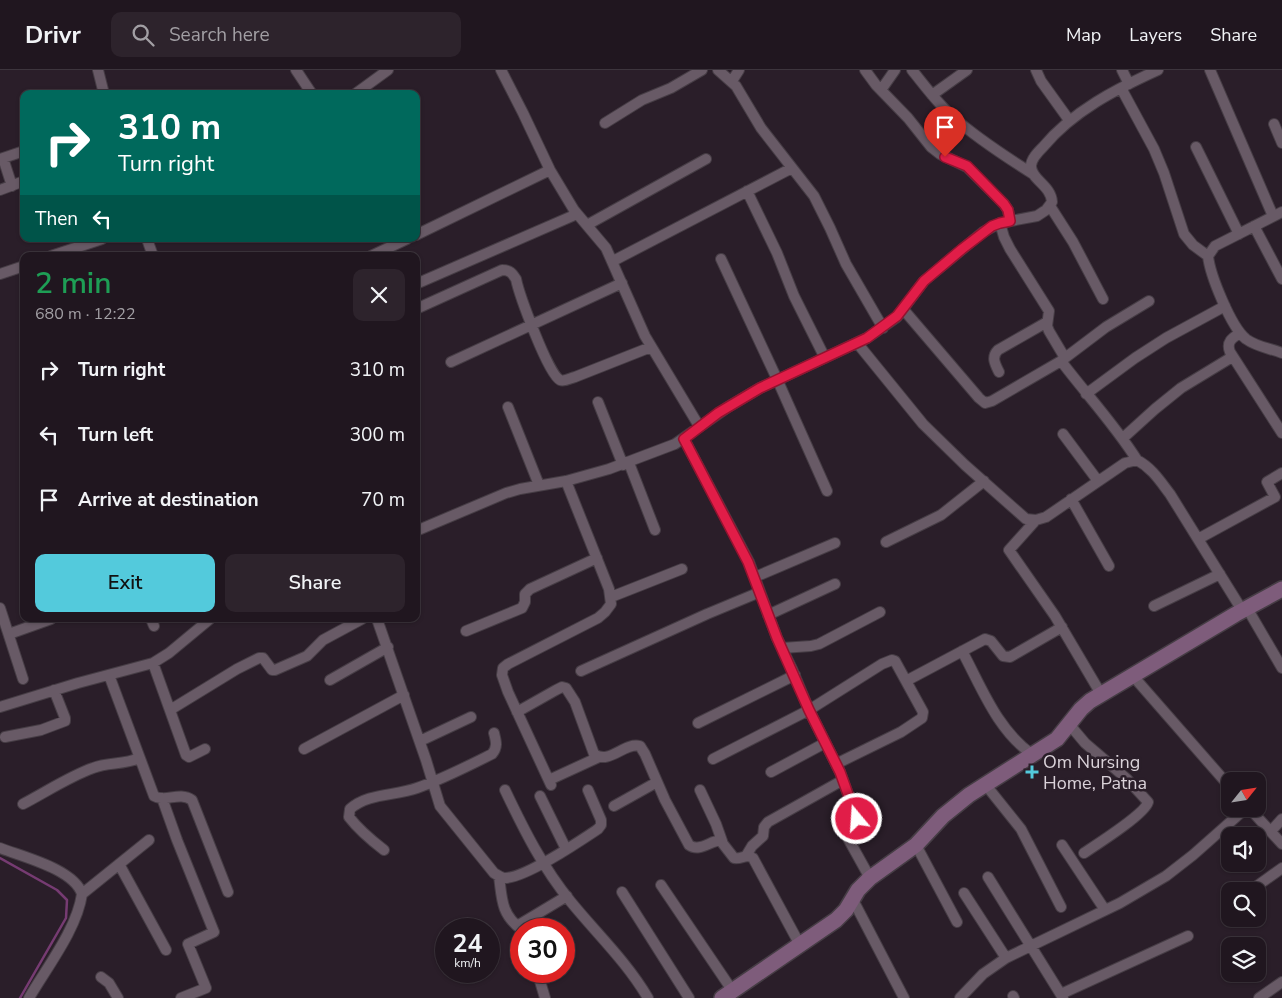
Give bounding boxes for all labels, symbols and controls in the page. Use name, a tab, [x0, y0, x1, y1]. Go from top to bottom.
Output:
search box	[111, 12, 461, 57]
text: Drivr	[25, 19, 81, 51]
icon: search	[129, 21, 157, 49]
text: Search here	[169, 22, 270, 48]
text: Map	[1066, 23, 1101, 47]
text: Layers	[1129, 23, 1182, 47]
text: Share	[1210, 23, 1257, 47]
text: 310 m	[118, 104, 221, 151]
pin	[924, 106, 966, 157]
icon: right	[35, 110, 100, 175]
icon: arrive	[931, 113, 959, 141]
text: Turn right	[118, 149, 214, 179]
icon: left	[88, 205, 116, 233]
text: Then	[35, 206, 78, 232]
text: 2 min	[35, 263, 111, 304]
button: close	[353, 269, 405, 321]
text: 680 m · 12:22	[35, 303, 136, 325]
icon: right	[35, 356, 63, 384]
text: Turn right	[78, 357, 165, 383]
text: 310 m	[350, 357, 405, 383]
icon: left	[35, 421, 63, 449]
text: Turn left	[78, 422, 153, 448]
text: 300 m	[350, 422, 405, 448]
icon: arrive	[35, 486, 63, 514]
text: Arrive at destination	[78, 487, 259, 513]
text: 70 m	[361, 487, 405, 513]
button: Exit	[35, 554, 215, 612]
button: Share	[225, 554, 405, 612]
place label: Om Nursing Home, Patna	[1043, 750, 1147, 795]
marker: Om Nursing Home, Patna	[1025, 765, 1039, 779]
north arrow	[1221, 772, 1266, 818]
map controls	[1221, 772, 1266, 982]
position arrow	[830, 792, 882, 844]
button: sound	[1221, 827, 1266, 872]
button: search	[1221, 882, 1266, 927]
speed limit sign: 30	[510, 918, 575, 983]
text: 24	[452, 927, 483, 961]
button: layers	[1221, 937, 1266, 982]
text: km/h	[454, 955, 481, 971]

